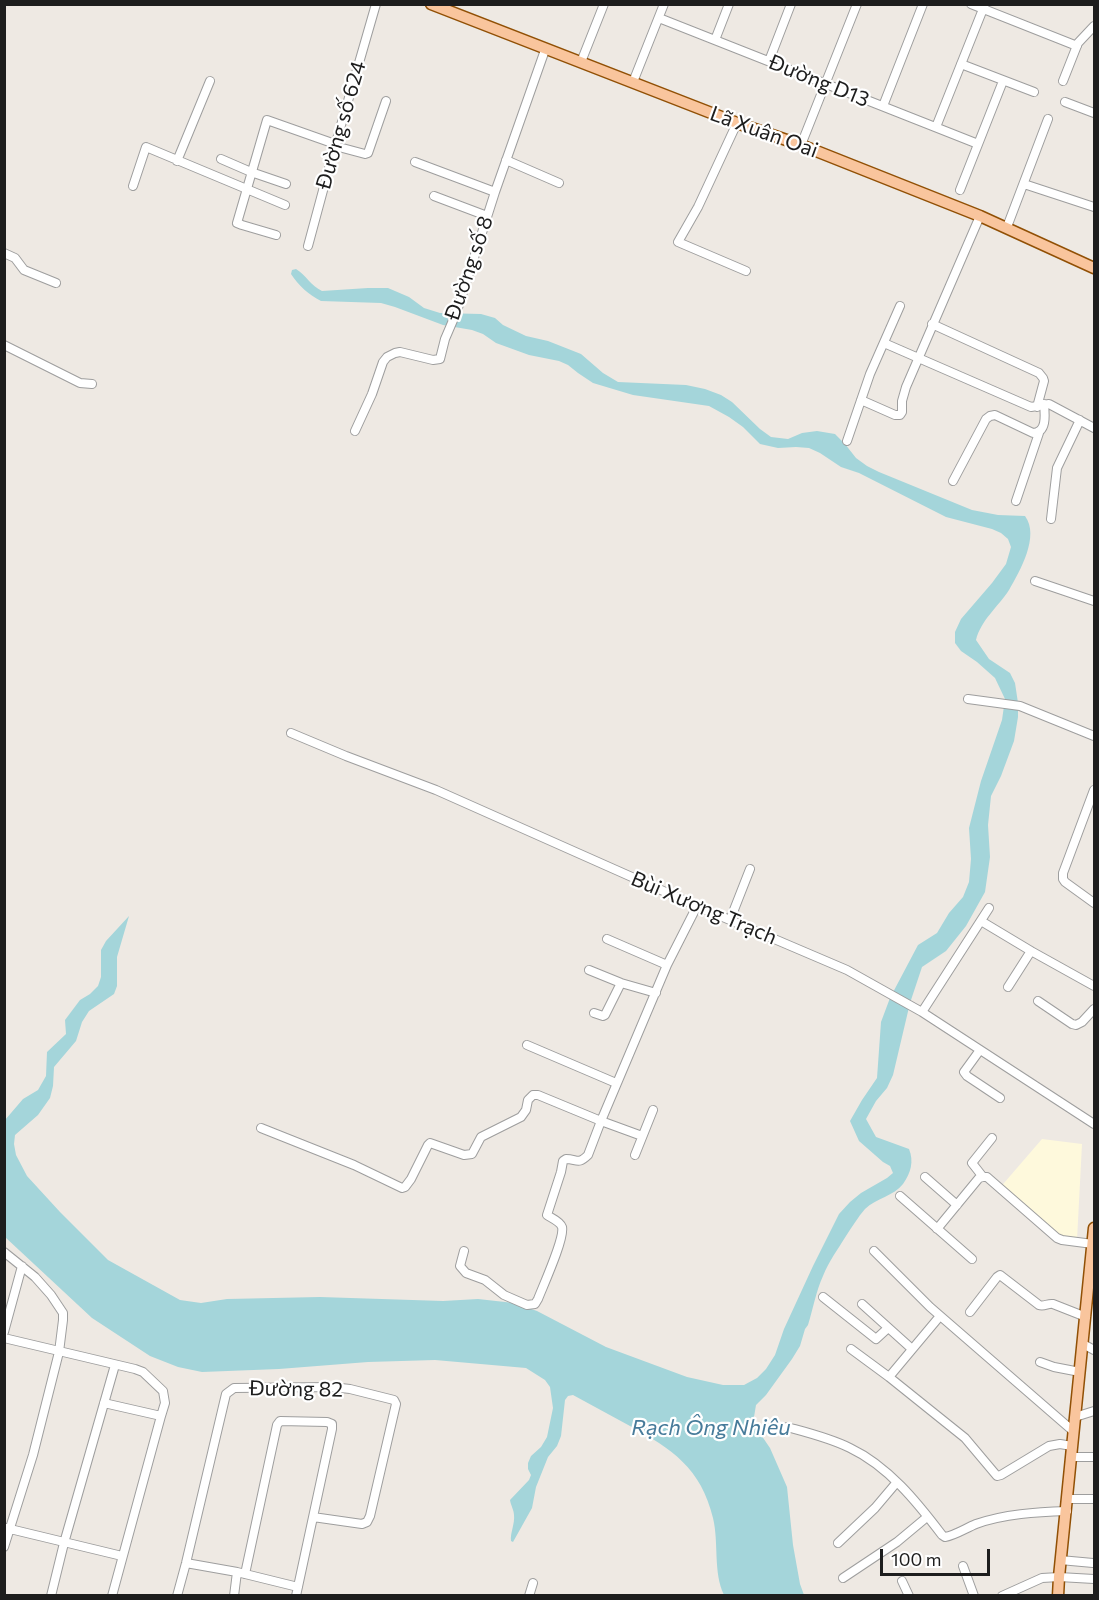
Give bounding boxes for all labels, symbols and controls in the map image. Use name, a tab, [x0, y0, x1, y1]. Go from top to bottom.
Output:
street label: Đường D13	[765, 49, 873, 113]
street label: Đường số 624	[311, 58, 371, 192]
street label: Lã Xuân Oai	[707, 101, 821, 163]
street label: Đường số 8	[439, 213, 499, 323]
street label: Bùi Xương Trạch	[627, 866, 781, 950]
street label: Đường 82	[249, 1376, 343, 1402]
water label: Rạch Ông Nhiêu	[631, 1415, 791, 1441]
scale bar	[883, 1537, 992, 1575]
text: 100 m	[891, 1548, 941, 1570]

